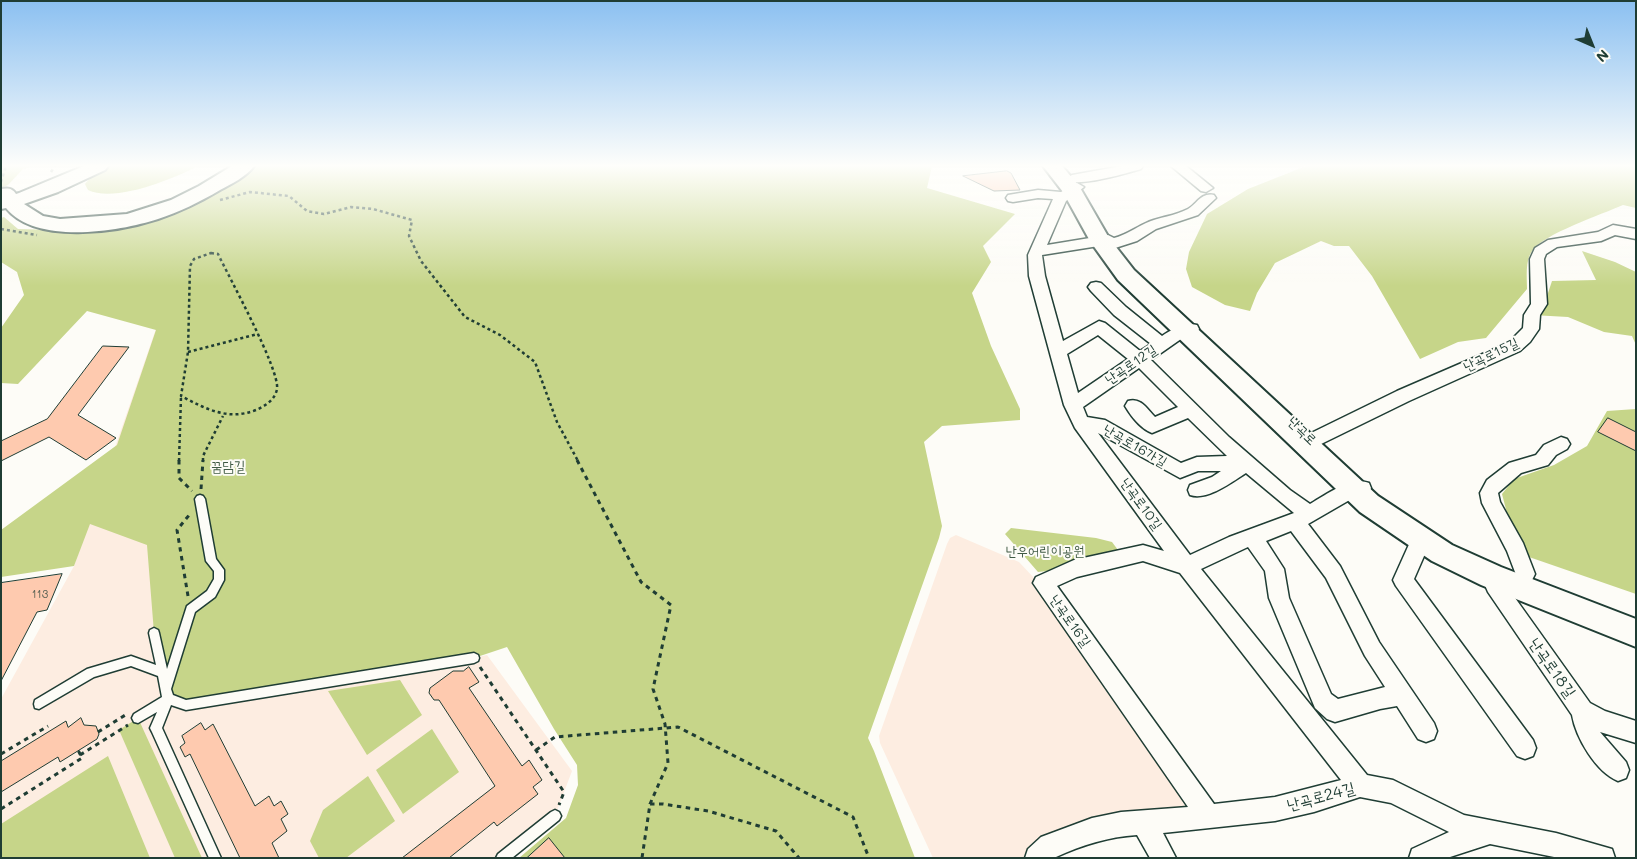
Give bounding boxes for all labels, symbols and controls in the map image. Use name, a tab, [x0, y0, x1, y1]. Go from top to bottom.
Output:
north arrow	[1567, 20, 1617, 70]
text: N	[1592, 46, 1613, 67]
street label: 난곡로15길	[1461, 334, 1521, 376]
street label: 난곡로12길	[1102, 342, 1160, 388]
street label: 난곡로	[1284, 413, 1320, 449]
street label: 난곡로16가길	[1100, 421, 1170, 471]
park label: 꿈담길	[211, 459, 245, 475]
street label: 난곡로10길	[1117, 475, 1165, 533]
park label: 난우어린이공원	[1006, 544, 1084, 560]
house number: 113	[32, 588, 48, 602]
street label: 난곡로16길	[1046, 592, 1094, 650]
street label: 난곡로18길	[1525, 635, 1579, 701]
street label: 난곡로24길	[1285, 779, 1357, 815]

